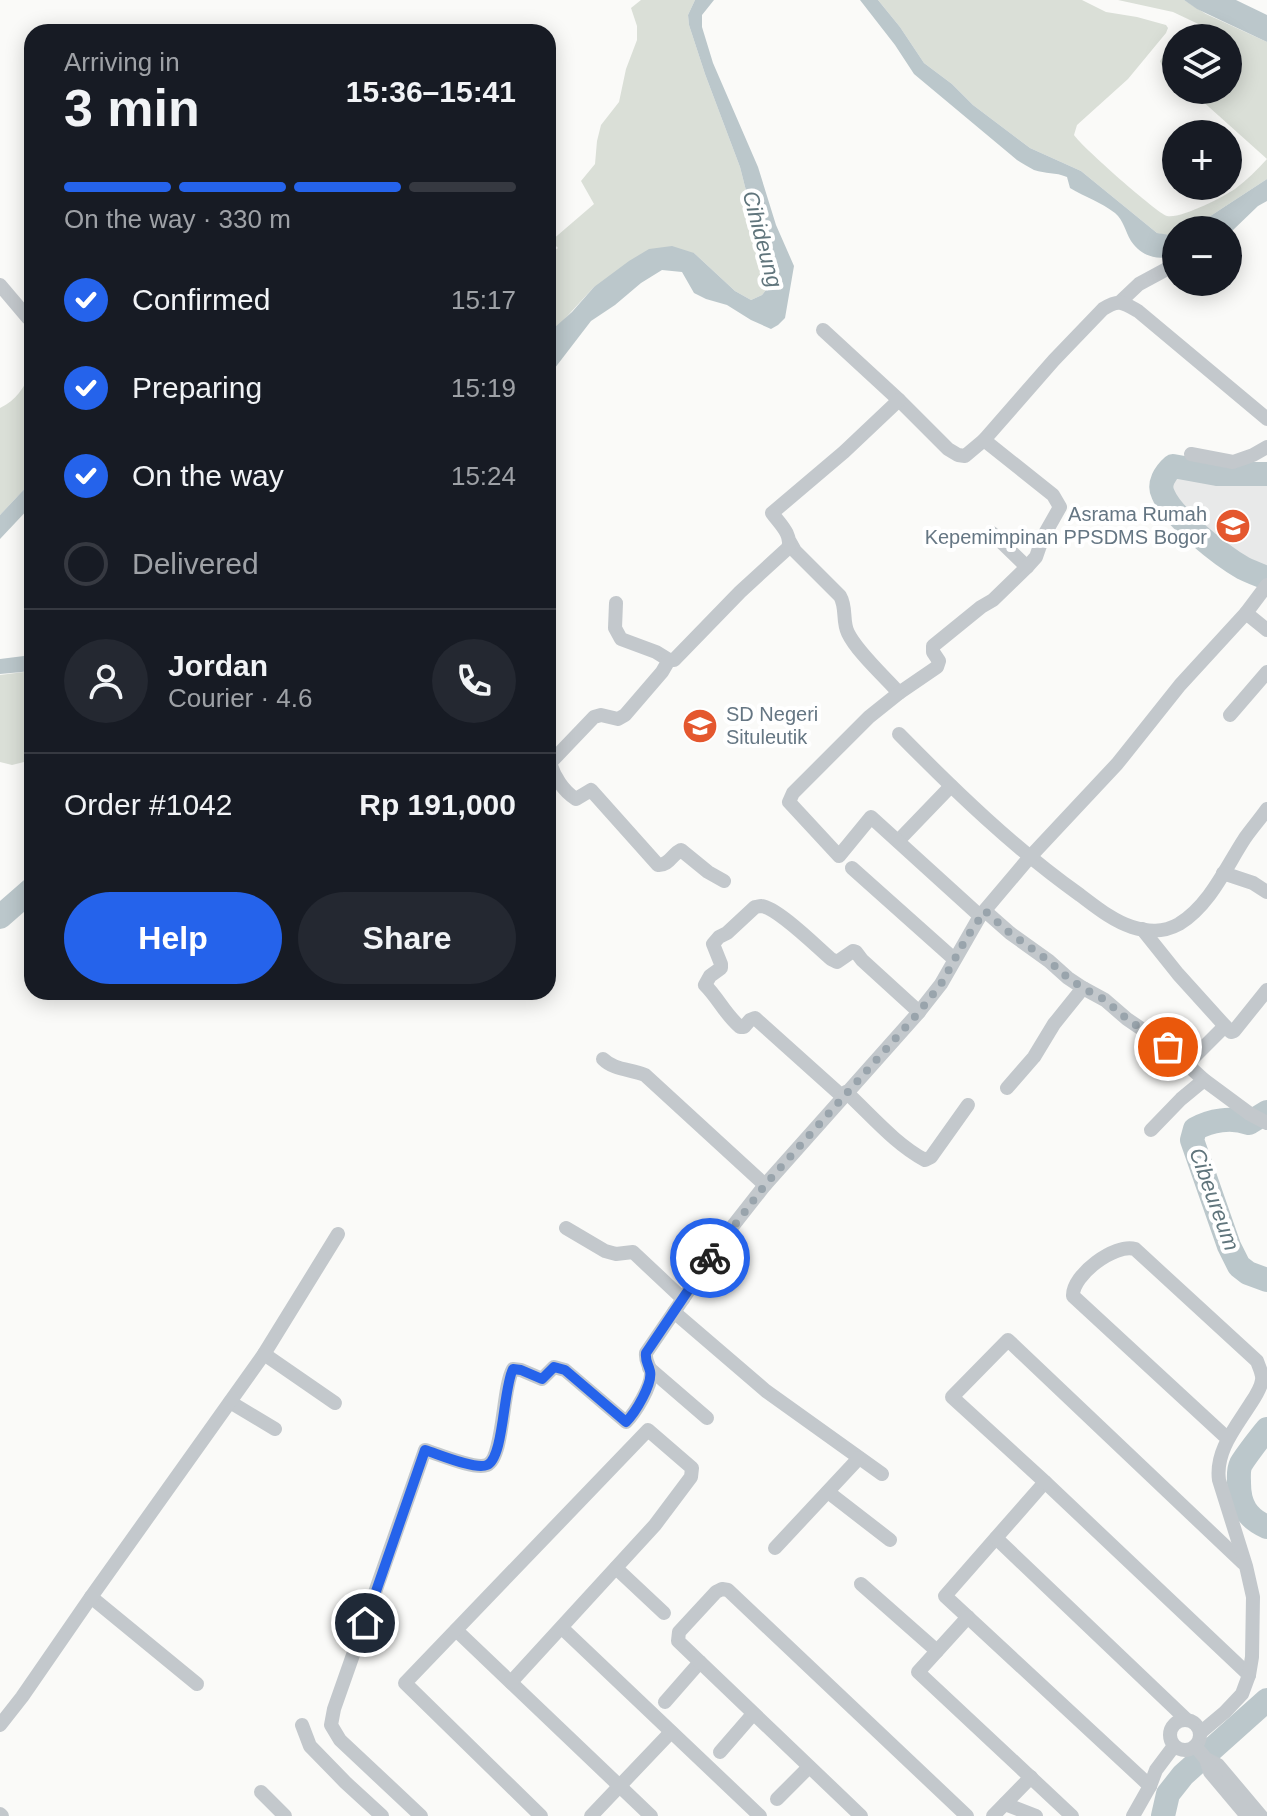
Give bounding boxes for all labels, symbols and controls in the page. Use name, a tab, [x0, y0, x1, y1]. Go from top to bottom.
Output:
map controls	[1162, 24, 1242, 296]
button: layers	[1162, 24, 1242, 104]
text: Arriving in	[64, 47, 180, 77]
text: 15:36–15:41	[346, 75, 516, 108]
text: 3 min	[64, 79, 200, 137]
button: +	[1162, 120, 1242, 200]
water label: Cihideung	[738, 188, 788, 291]
text: On the way · 330 m	[64, 204, 291, 234]
button: −	[1162, 216, 1242, 296]
icon: check	[64, 278, 108, 322]
text: Confirmed	[132, 283, 270, 316]
text: 15:17	[451, 285, 516, 315]
icon: check	[64, 366, 108, 410]
text: Preparing	[132, 371, 262, 404]
text: 15:19	[451, 373, 516, 403]
icon: check	[64, 454, 108, 498]
text: On the way	[132, 459, 284, 492]
text: 15:24	[451, 461, 516, 491]
place label: Asrama Rumah Kepemimpinan PPSDMS Bogor	[925, 503, 1207, 548]
school or university icon: Asrama Rumah Kepemimpinan PPSDMS Bogor	[1214, 507, 1252, 545]
text: Delivered	[132, 547, 259, 580]
button: person	[64, 639, 148, 723]
button: phone	[432, 639, 516, 723]
text: Jordan	[168, 649, 268, 682]
text: Courier · 4.6	[168, 683, 313, 713]
place label: SD Negeri Situleutik	[726, 703, 818, 748]
school or university icon: SD Negeri Situleutik	[681, 707, 719, 745]
text: Order #1042	[64, 788, 232, 821]
text: Rp 191,000	[359, 788, 516, 821]
button: Help	[64, 892, 282, 984]
button: Share	[298, 892, 516, 984]
pin	[1134, 1013, 1202, 1081]
icon: bag	[1146, 1025, 1190, 1069]
water label: Cibeureum	[1184, 1144, 1245, 1254]
courier	[670, 1218, 750, 1298]
icon: bike	[688, 1236, 732, 1280]
pin	[331, 1589, 399, 1657]
icon: home	[343, 1601, 387, 1645]

